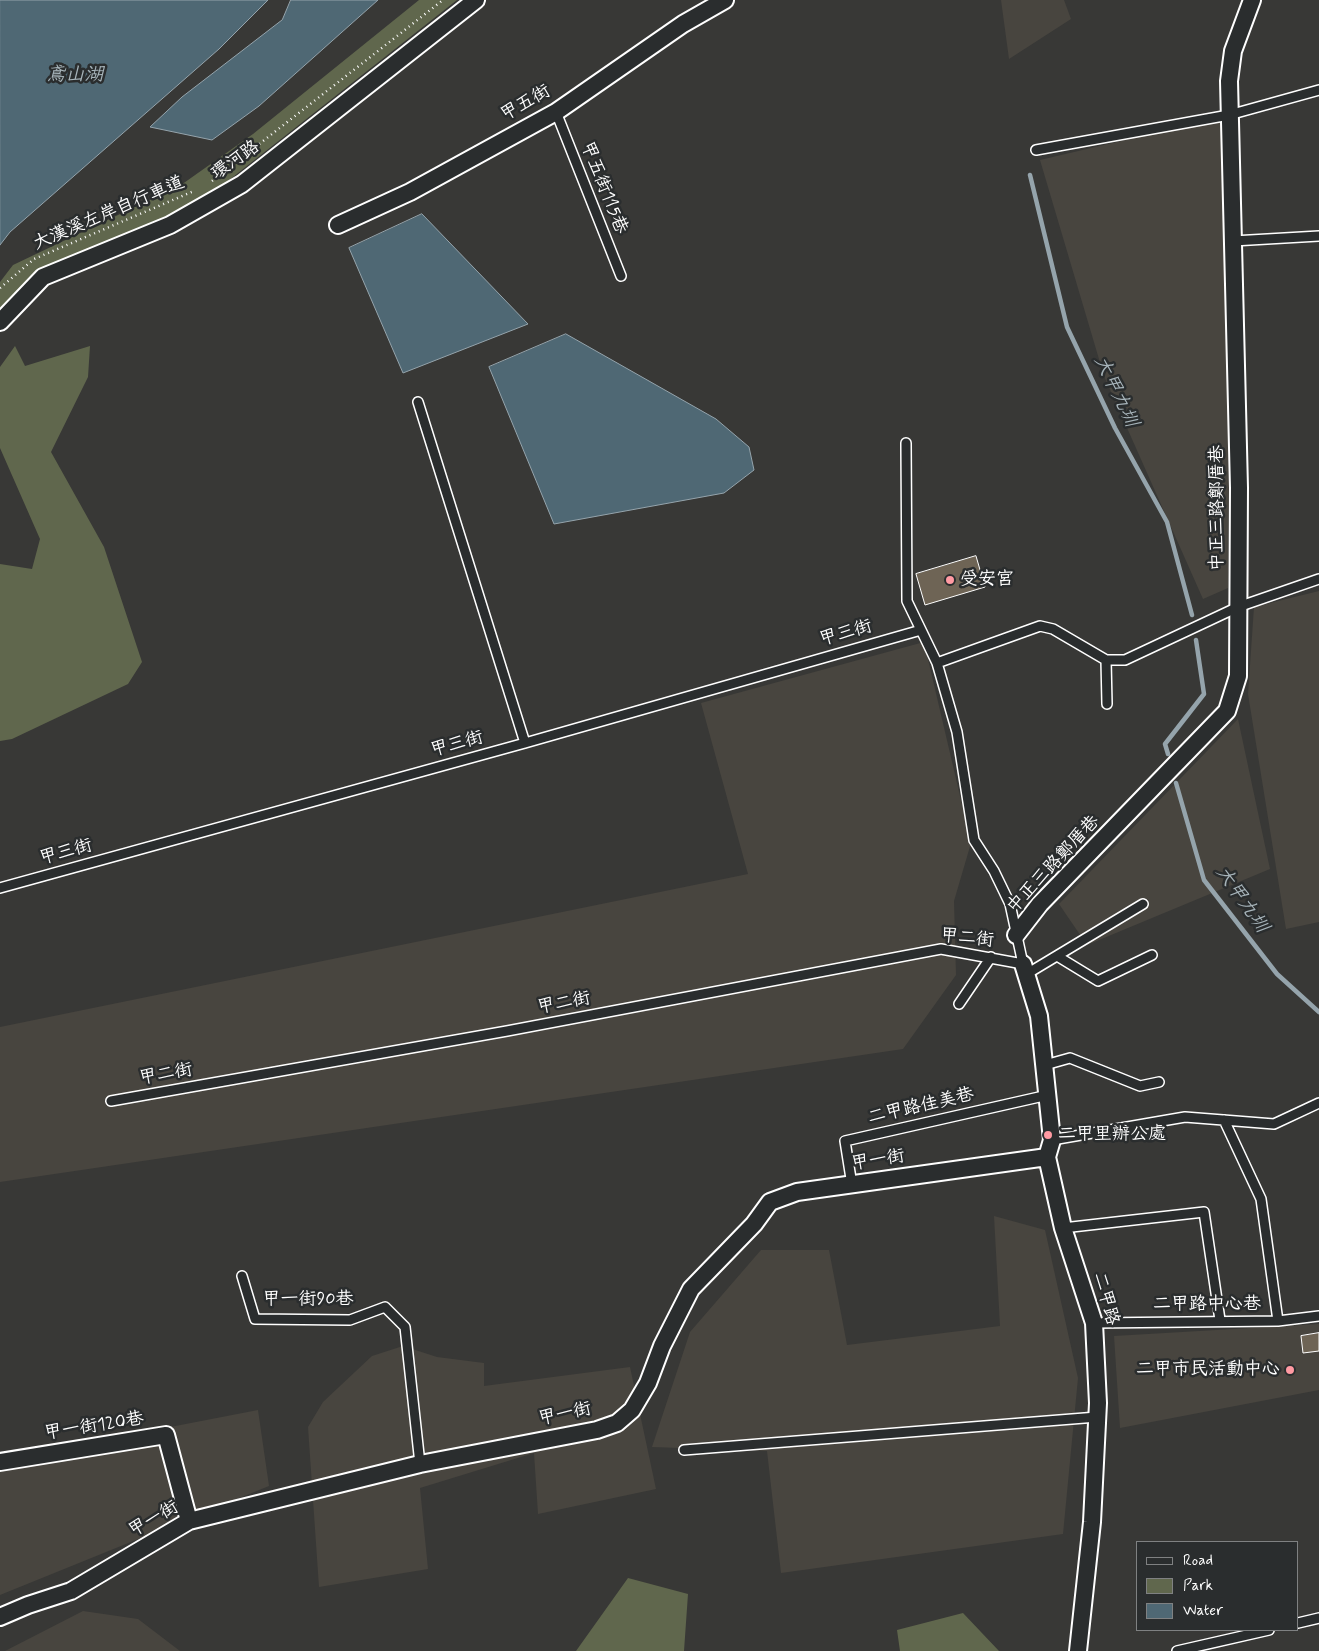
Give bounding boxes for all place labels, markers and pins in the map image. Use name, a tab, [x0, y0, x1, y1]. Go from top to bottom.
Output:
place label: 受安宮	[960, 569, 1014, 591]
marker: 受安宮	[944, 574, 956, 586]
place label: 二甲里辦公處	[1058, 1124, 1166, 1146]
marker: 二甲里辦公處	[1042, 1129, 1054, 1141]
place label: 二甲市民活動中心	[1136, 1359, 1280, 1381]
marker: 二甲市民活動中心	[1284, 1364, 1296, 1376]

